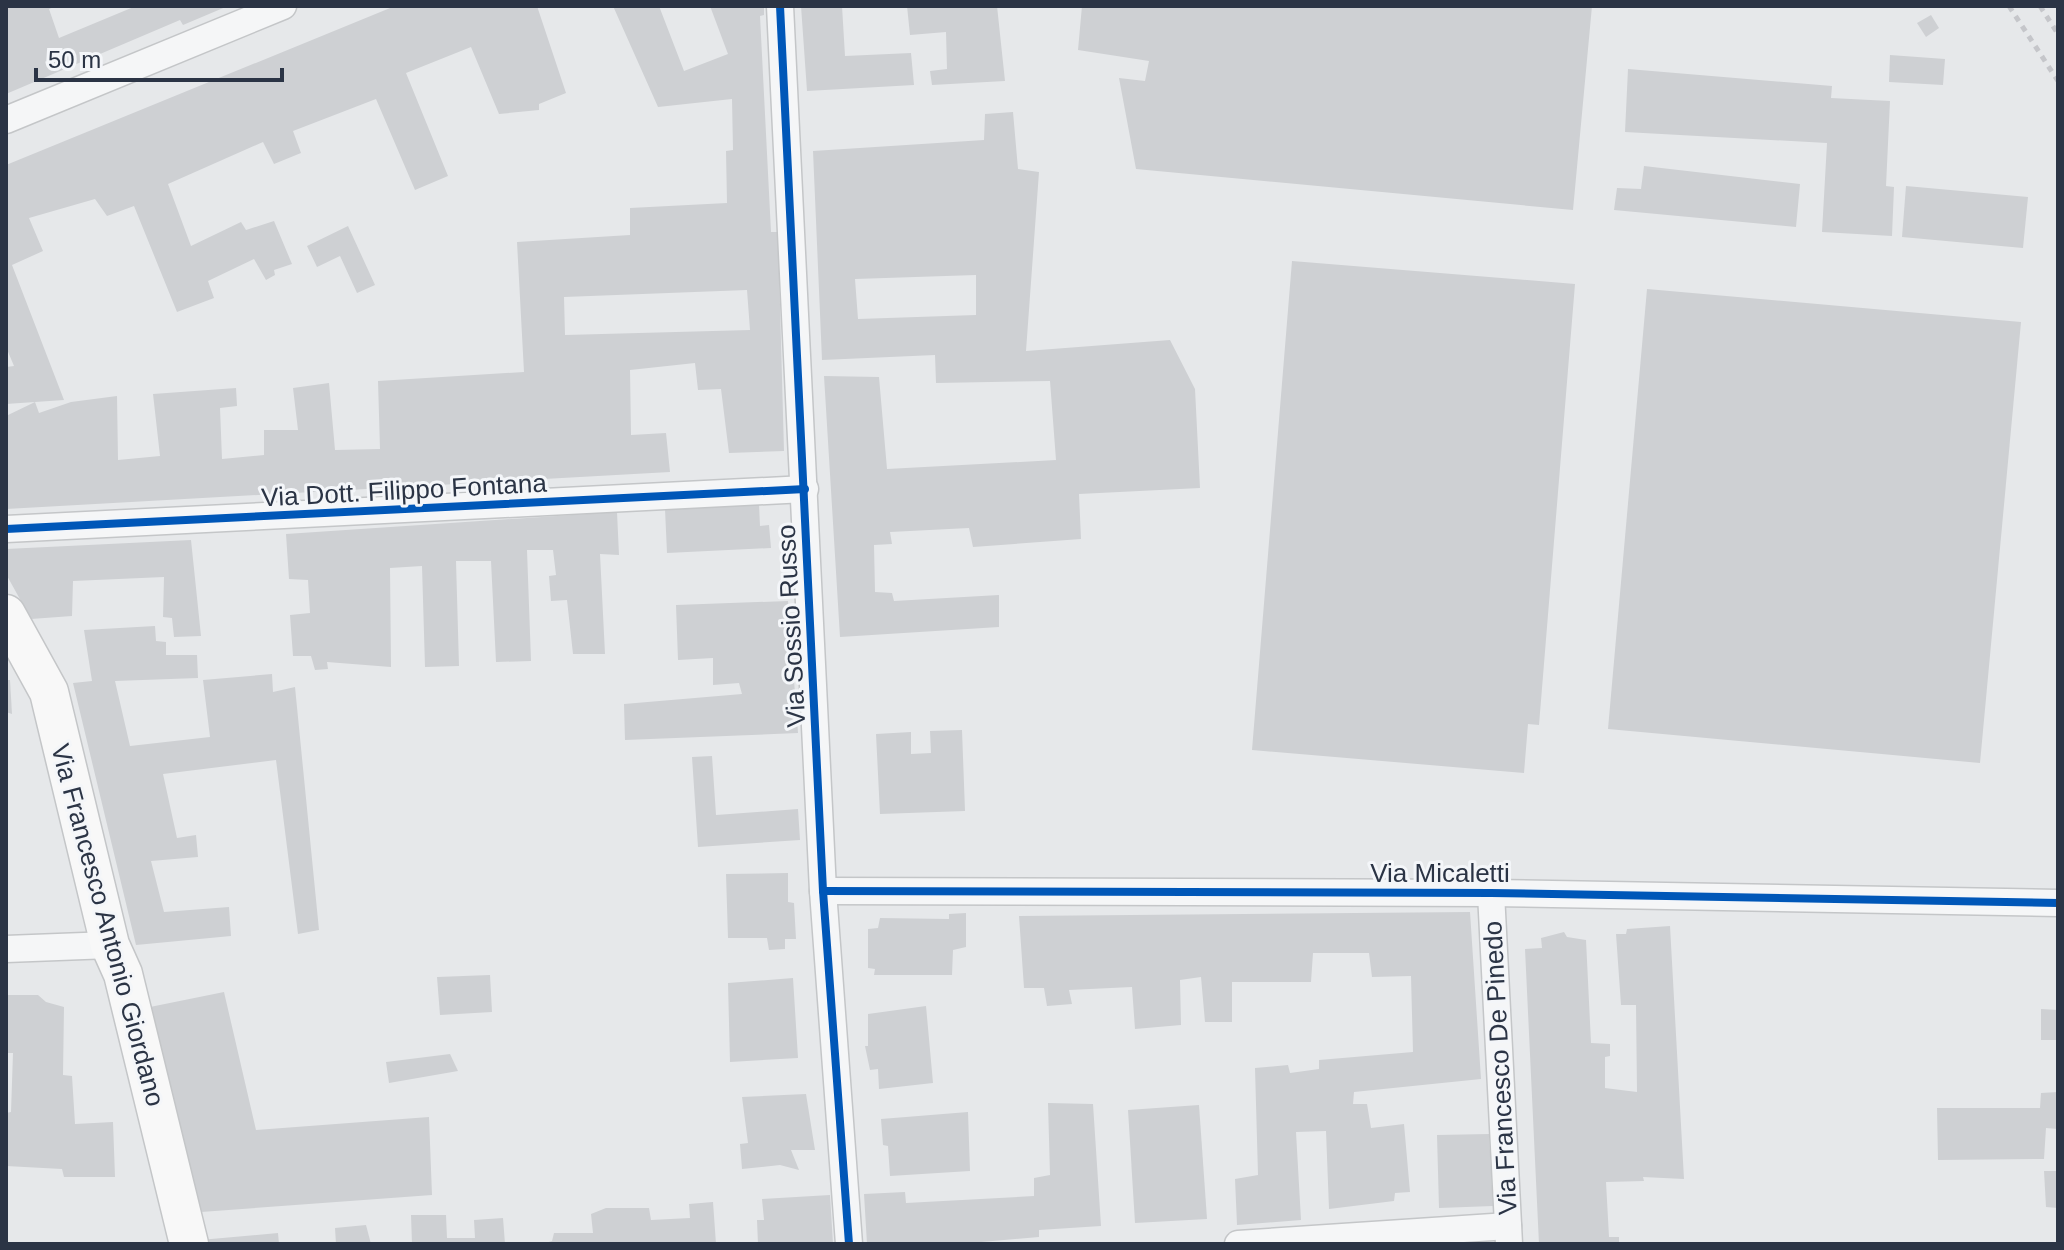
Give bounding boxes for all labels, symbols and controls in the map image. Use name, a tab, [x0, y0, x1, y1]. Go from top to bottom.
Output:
scale bar	[36, 32, 282, 82]
text: 50 m	[48, 46, 101, 73]
street label: Via Dott. Filippo Fontana	[261, 468, 548, 512]
street label: Via Sossio Russo	[771, 524, 811, 728]
street label: Via Francesco Antonio Giordano	[45, 741, 171, 1109]
street label: Via Micaletti	[1370, 858, 1510, 888]
street label: Via Francesco De Pinedo	[1477, 920, 1523, 1216]

